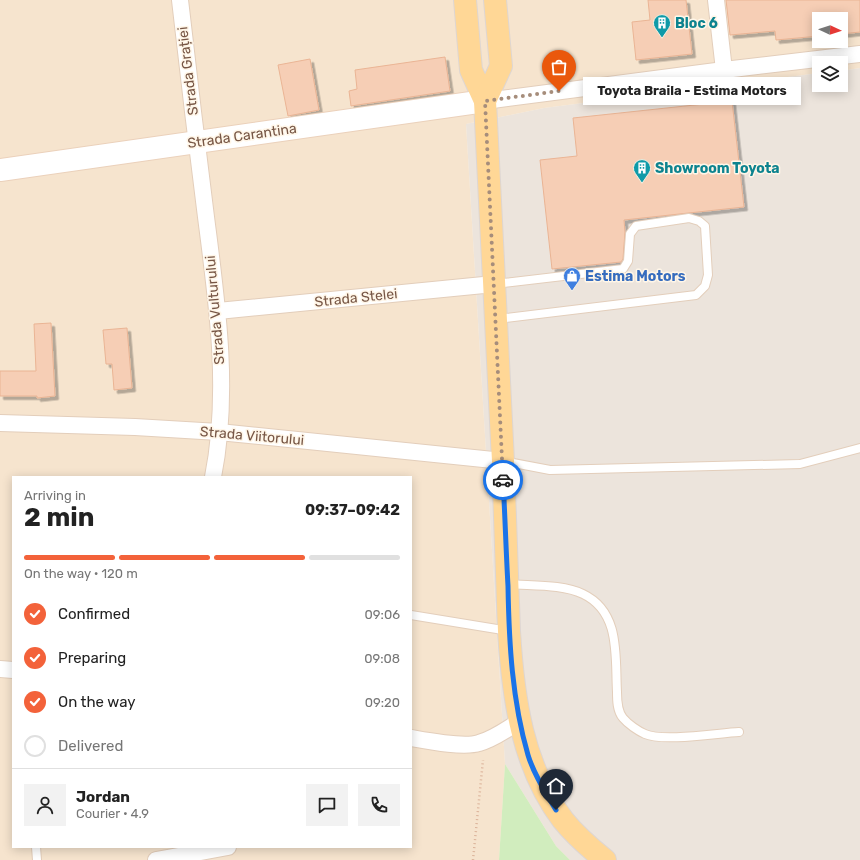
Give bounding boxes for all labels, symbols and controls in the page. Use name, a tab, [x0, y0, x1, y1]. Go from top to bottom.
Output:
north arrow	[812, 12, 848, 48]
map controls	[812, 12, 848, 92]
building icon: Bloc 6	[652, 13, 672, 38]
place label: Bloc 6	[675, 15, 718, 32]
street label: Strada Grației	[174, 26, 202, 116]
pin	[542, 50, 576, 91]
icon: bag	[548, 56, 570, 78]
button: layers	[812, 56, 848, 92]
callout: Toyota Braila - Estima Motors	[583, 77, 801, 105]
text: Toyota Braila - Estima Motors	[597, 83, 787, 98]
street label: Strada Carantina	[186, 120, 298, 152]
building icon: Showroom Toyota	[632, 158, 652, 183]
place label: Showroom Toyota	[655, 160, 780, 177]
street label: Strada Vulturului	[202, 255, 228, 365]
shop icon: Estima Motors	[562, 266, 582, 291]
place label: Estima Motors	[585, 268, 686, 285]
street label: Strada Stelei	[314, 285, 398, 311]
street label: Strada Viitorului	[199, 423, 305, 449]
courier	[483, 460, 523, 500]
icon: car	[492, 469, 514, 491]
text: Arriving in	[24, 488, 86, 503]
text: 09:37–09:42	[305, 501, 400, 519]
text: 2 min	[24, 502, 94, 533]
text: On the way · 120 m	[24, 566, 138, 581]
icon: check	[24, 603, 46, 625]
text: Confirmed	[58, 605, 130, 623]
text: 09:06	[365, 607, 400, 622]
icon: check	[24, 647, 46, 669]
text: Preparing	[58, 649, 126, 667]
text: 09:08	[364, 651, 400, 666]
icon: check	[24, 691, 46, 713]
text: On the way	[58, 693, 136, 711]
text: 09:20	[365, 695, 400, 710]
text: Delivered	[58, 737, 123, 755]
pin	[539, 769, 573, 810]
icon: home	[545, 775, 567, 797]
button: person	[24, 784, 66, 826]
button: chat	[306, 784, 348, 826]
button: phone	[358, 784, 400, 826]
text: Jordan	[76, 788, 130, 806]
text: Courier · 4.9	[76, 806, 149, 821]

